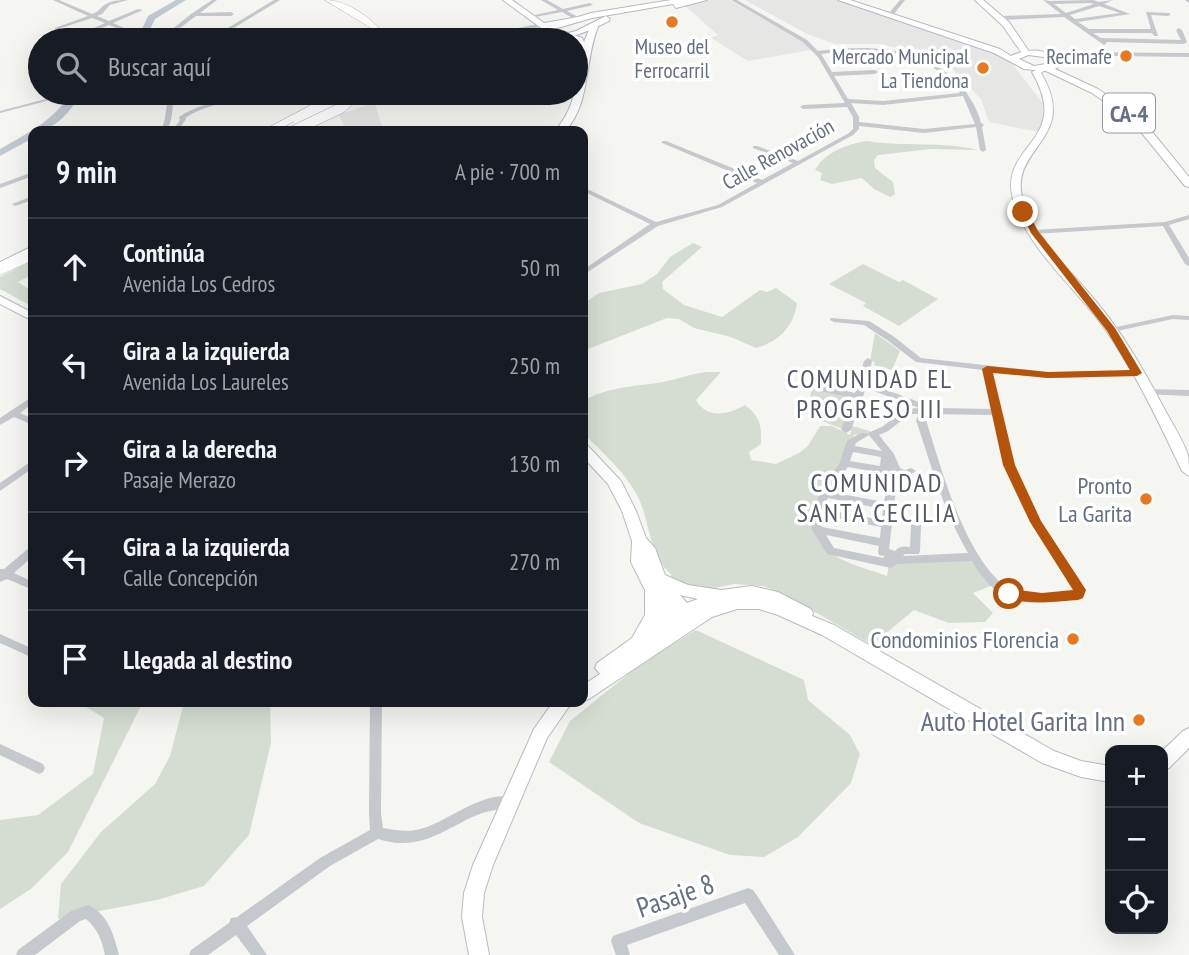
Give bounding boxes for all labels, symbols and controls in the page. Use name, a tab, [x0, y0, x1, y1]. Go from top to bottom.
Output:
marker: Museo del Ferrocarril	[664, 14, 680, 30]
search box	[28, 28, 588, 105]
place label: Museo del Ferrocarril	[635, 33, 709, 84]
place label: Mercado Municipal La Tiendona	[832, 43, 969, 94]
place label: Recimafe	[1046, 43, 1112, 70]
icon: search	[52, 48, 90, 86]
marker: Recimafe	[1118, 48, 1134, 64]
text: Buscar aquí	[108, 50, 211, 83]
marker: Mercado Municipal La Tiendona	[975, 60, 991, 76]
road number: CA-4	[1103, 94, 1155, 132]
street label: Calle Renovación	[717, 112, 839, 196]
text: 9 min	[56, 152, 117, 191]
text: A pie · 700 m	[455, 157, 560, 186]
route end	[1007, 196, 1038, 227]
text: Continúa	[123, 236, 205, 269]
icon: ahead	[56, 248, 94, 286]
text: 50 m	[519, 253, 560, 282]
text: Avenida Los Cedros	[123, 269, 275, 298]
text: Gira a la izquierda	[123, 334, 290, 367]
icon: left	[56, 346, 94, 384]
text: 250 m	[509, 351, 560, 380]
district label: COMUNIDAD EL PROGRESO III	[787, 362, 953, 425]
text: Avenida Los Laureles	[123, 367, 289, 396]
text: Gira a la derecha	[123, 432, 277, 465]
icon: right	[56, 444, 94, 482]
text: 130 m	[509, 449, 560, 478]
text: Pasaje Merazo	[123, 465, 236, 494]
district label: COMUNIDAD SANTA CECILIA	[797, 466, 957, 529]
place label: Pronto La Garita	[1058, 470, 1132, 529]
marker: Pronto La Garita	[1138, 491, 1154, 507]
text: Gira a la izquierda	[123, 530, 290, 563]
icon: left	[56, 542, 94, 580]
text: 270 m	[509, 547, 560, 576]
text: Calle Concepción	[123, 563, 258, 592]
route start	[993, 578, 1024, 609]
place label: Condominios Florencia	[871, 624, 1059, 655]
marker: Condominios Florencia	[1065, 631, 1081, 647]
icon: arrive	[56, 640, 94, 678]
text: Llegada al destino	[123, 643, 292, 676]
place label: Auto Hotel Garita Inn	[921, 702, 1125, 739]
marker: Auto Hotel Garita Inn	[1131, 712, 1147, 728]
map controls	[1105, 745, 1168, 934]
button: +	[1105, 745, 1168, 808]
button: −	[1105, 808, 1168, 871]
street label: Pasaje 8	[631, 865, 719, 925]
button: locate	[1105, 871, 1168, 934]

